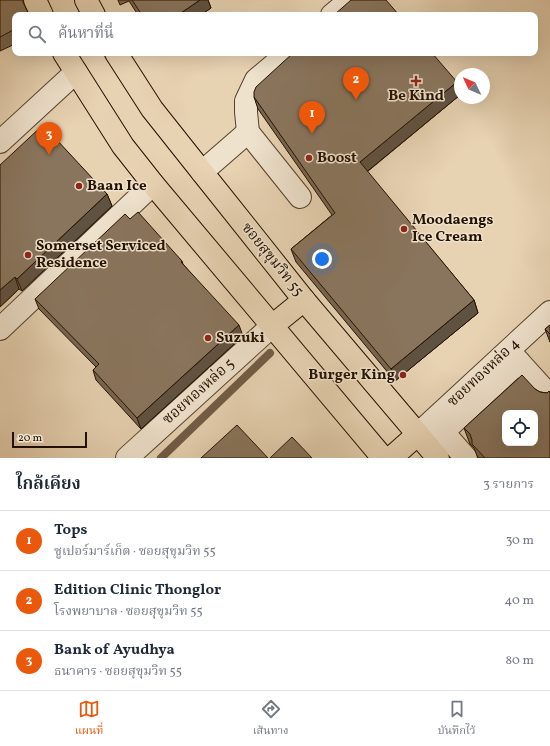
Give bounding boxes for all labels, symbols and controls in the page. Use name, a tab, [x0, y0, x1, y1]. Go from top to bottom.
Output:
search box	[12, 12, 538, 56]
icon: search	[26, 23, 48, 45]
text: ค้นหาที่นี่	[58, 24, 114, 45]
pin: 2	[343, 67, 369, 100]
north arrow	[454, 68, 490, 104]
marker: Be Kind	[411, 76, 421, 86]
place label: Be Kind	[388, 86, 444, 107]
pin: 1	[299, 101, 325, 134]
pin: 3	[36, 122, 62, 155]
place label: Boost	[317, 148, 357, 169]
marker: Boost	[304, 153, 314, 163]
place label: Baan Ice	[87, 176, 147, 197]
marker: Baan Ice	[74, 181, 84, 191]
place label: Moodaengs Ice Cream	[412, 210, 493, 248]
street label: ซอยสุขุมวิท 55	[236, 219, 308, 301]
marker: Moodaengs Ice Cream	[399, 224, 409, 234]
place label: Somerset Serviced Residence	[36, 236, 166, 274]
your location	[312, 249, 332, 269]
marker: Somerset Serviced Residence	[23, 250, 33, 260]
place label: Suzuki	[216, 328, 265, 349]
marker: Suzuki	[203, 333, 213, 343]
street label: ซอยทองหล่อ 4	[443, 334, 525, 412]
street label: ซอยทองหล่อ 5	[158, 354, 240, 430]
place label: Burger King	[308, 365, 395, 386]
marker: Burger King	[398, 370, 408, 380]
map controls	[502, 410, 538, 446]
button: locate	[502, 410, 538, 446]
scale bar	[12, 430, 87, 449]
text: 20 m	[18, 431, 42, 446]
text: ใกล้เคียง	[16, 473, 81, 496]
text: 3 รายการ	[483, 476, 534, 494]
text: Tops	[54, 520, 87, 541]
text: 1	[26, 532, 32, 550]
text: 30 m	[506, 532, 534, 550]
text: ซูเปอร์มาร์เก็ต · ซอยสุขุมวิท 55	[54, 543, 216, 561]
text: Edition Clinic Thonglor	[54, 580, 221, 601]
text: 2	[26, 592, 32, 610]
text: 40 m	[505, 592, 534, 610]
text: โรงพยาบาล · ซอยสุขุมวิท 55	[54, 603, 203, 621]
text: Bank of Ayudhya	[54, 640, 175, 661]
text: 3	[26, 652, 32, 670]
text: 80 m	[505, 652, 534, 670]
text: ธนาคาร · ซอยสุขุมวิท 55	[54, 663, 182, 681]
tab: แผนที่	[75, 698, 103, 740]
tab: เส้นทาง	[253, 698, 289, 740]
tab: บันทึกไว้	[438, 698, 475, 740]

